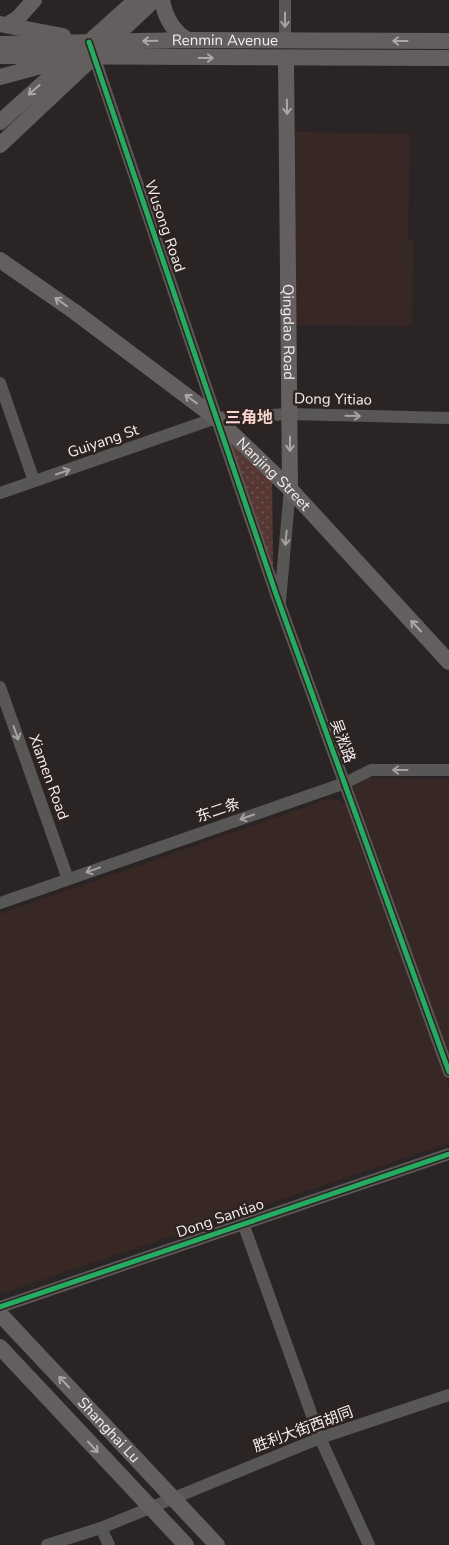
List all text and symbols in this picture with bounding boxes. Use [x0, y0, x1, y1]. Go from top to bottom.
one-way arrow [280, 12, 290, 28]
street label: Renmin Avenue [172, 30, 278, 50]
one-way arrow [143, 36, 159, 46]
one-way arrow [393, 36, 409, 46]
one-way arrow [198, 53, 214, 63]
one-way arrow [28, 85, 41, 96]
one-way arrow [282, 98, 292, 114]
street label: Wusong Road [140, 177, 190, 275]
street label: Qingdao Road [278, 284, 299, 380]
one-way arrow [54, 297, 68, 307]
street label: Dong Yitiao [294, 388, 372, 410]
one-way arrow [184, 394, 198, 404]
district label: 三角地 [225, 407, 273, 429]
one-way arrow [344, 411, 360, 420]
street label: Guiyang St [65, 419, 142, 462]
street label: Nanjing Street [232, 433, 316, 516]
one-way arrow [285, 436, 295, 452]
one-way arrow [54, 466, 70, 476]
one-way arrow [281, 530, 290, 546]
one-way arrow [410, 620, 422, 633]
street label: 吴淞路 [326, 716, 360, 766]
one-way arrow [12, 725, 21, 740]
street label: Xiamen Road [24, 732, 74, 822]
one-way arrow [393, 765, 409, 775]
street label: 东二条 [193, 793, 243, 827]
one-way arrow [239, 813, 255, 822]
one-way arrow [86, 866, 101, 875]
street label: Dong Santiao [174, 1194, 266, 1242]
one-way arrow [58, 1376, 70, 1389]
street label: Shanghai Lu [73, 1393, 145, 1467]
street label: 胜利大街西胡同 [250, 1402, 356, 1456]
one-way arrow [87, 1440, 99, 1453]

